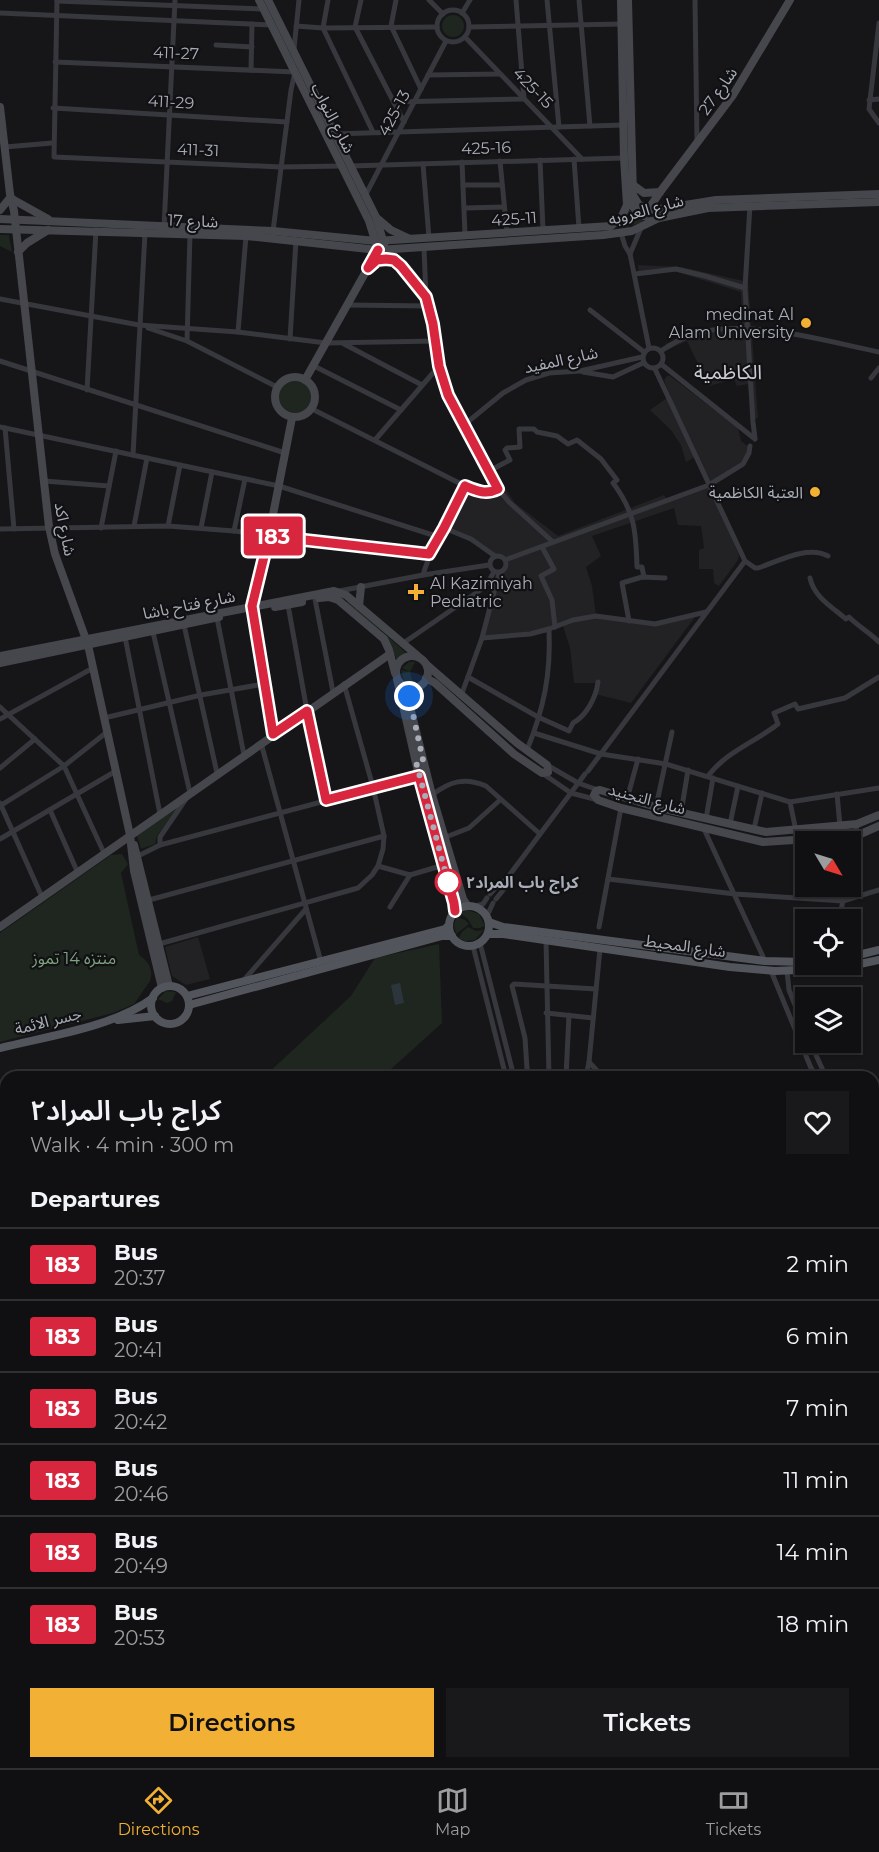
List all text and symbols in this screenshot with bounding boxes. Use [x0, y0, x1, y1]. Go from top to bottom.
street label: 411-27 [153, 43, 199, 63]
street label: شارع 27 [695, 63, 744, 120]
street label: 425-15 [509, 64, 557, 112]
street label: شارع النواب [305, 80, 359, 158]
street label: 425-13 [374, 87, 414, 139]
street label: 411-29 [147, 91, 195, 113]
street label: 425-16 [461, 138, 512, 158]
street label: 411-31 [177, 140, 219, 160]
street label: شارع العروبه [606, 191, 687, 232]
street label: 425-11 [490, 208, 538, 230]
street label: شارع 17 [167, 211, 219, 234]
place label: medinat Al Alam University [669, 305, 794, 342]
marker: medinat Al Alam University [799, 316, 813, 330]
street label: شارع المفيد [522, 343, 600, 380]
district label: الكاظمية [694, 360, 762, 384]
place label: العتبة الكاظمية [709, 483, 803, 502]
marker: العتبة الكاظمية [808, 485, 822, 499]
street label: شارع اكد [48, 501, 80, 558]
line badge: 183 [238, 516, 308, 556]
text: 183 [256, 524, 290, 549]
place label: Al Kazimiyah Pediatric [430, 574, 533, 611]
marker: Al Kazimiyah Pediatric [407, 583, 425, 601]
street label: شارع فتاح باشا [141, 587, 237, 626]
your location [394, 681, 424, 711]
street label: شارع التجنيد [605, 780, 688, 821]
north arrow [795, 831, 861, 897]
map controls [795, 831, 861, 1053]
marker: كراج باب المراد٢ [435, 869, 461, 895]
place label: كراج باب المراد٢ [466, 873, 579, 894]
button: locate [795, 909, 861, 975]
street label: شارع المحيط [643, 931, 727, 964]
park label: منتزه 14 تموز [31, 949, 116, 968]
button: layers [795, 987, 861, 1053]
street label: جسر الائمة [13, 1004, 83, 1038]
button: heart [786, 1091, 849, 1154]
text: كراج باب المراد٢ [30, 1093, 221, 1127]
text: Walk · 4 min · 300 m [30, 1133, 234, 1157]
text: Departures [30, 1186, 160, 1213]
text: Bus [114, 1239, 158, 1266]
text: 2 min [787, 1251, 849, 1278]
text: 183 [46, 1252, 80, 1277]
text: 20:37 [114, 1266, 166, 1290]
text: Bus [114, 1311, 158, 1338]
text: 6 min [786, 1323, 849, 1350]
text: 183 [46, 1324, 80, 1349]
text: 20:41 [114, 1338, 163, 1362]
text: Bus [114, 1383, 158, 1410]
text: 7 min [786, 1395, 849, 1422]
text: 183 [46, 1396, 80, 1421]
text: 20:42 [114, 1410, 167, 1434]
text: Bus [114, 1455, 158, 1482]
text: 11 min [783, 1467, 849, 1494]
text: 183 [46, 1468, 80, 1493]
text: 20:46 [114, 1482, 168, 1506]
text: Bus [114, 1527, 158, 1554]
text: 14 min [777, 1539, 849, 1566]
text: 183 [46, 1540, 80, 1565]
text: 20:49 [114, 1554, 168, 1578]
text: Bus [114, 1599, 158, 1626]
text: 18 min [777, 1611, 849, 1638]
text: 183 [46, 1612, 80, 1637]
text: 20:53 [114, 1626, 165, 1650]
button: Directions [30, 1688, 434, 1757]
button: Tickets [446, 1688, 849, 1757]
tab: Directions [118, 1784, 200, 1839]
tab: Map [435, 1784, 470, 1839]
tab: Tickets [706, 1784, 761, 1839]

